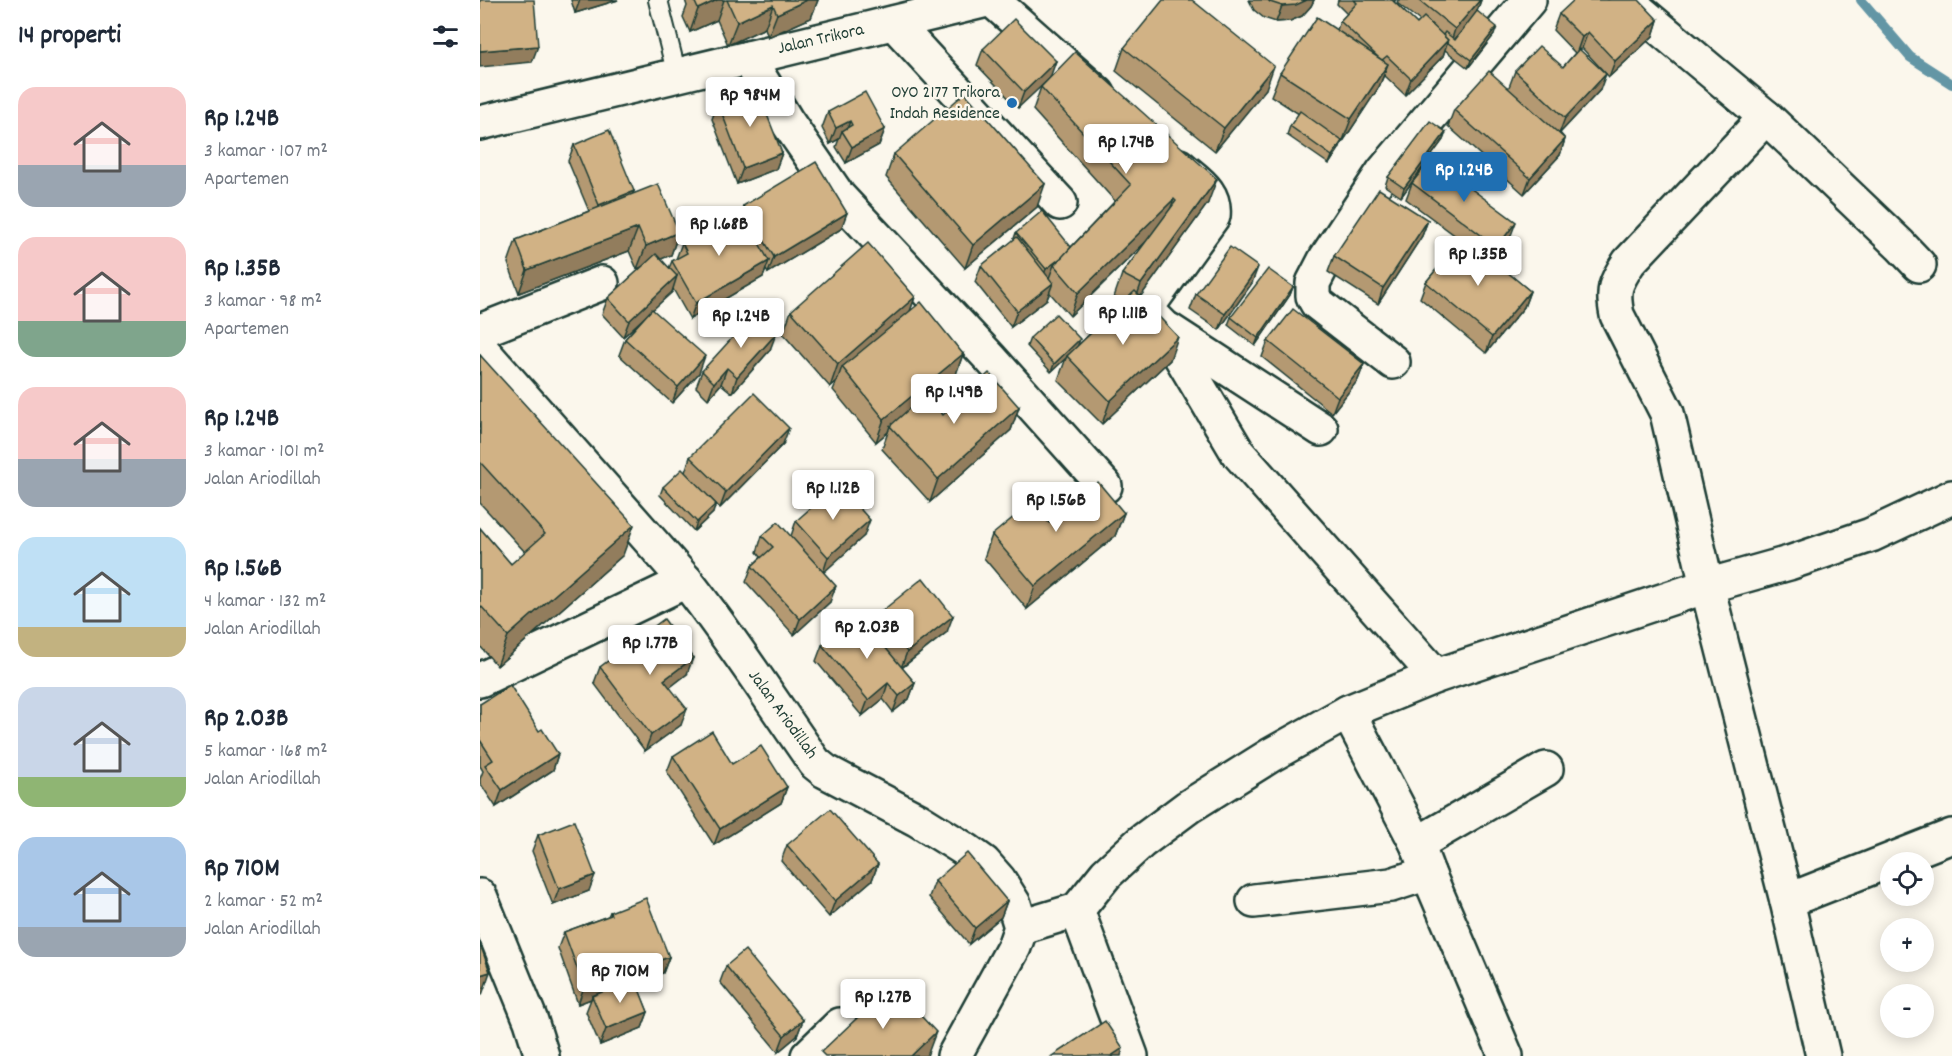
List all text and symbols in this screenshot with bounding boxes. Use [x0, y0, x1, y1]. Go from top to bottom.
text: 14 properti [18, 18, 121, 55]
street label: Jalan Trikora [775, 18, 867, 62]
icon: filters [429, 20, 462, 53]
pin: Rp 984M [695, 77, 805, 128]
place label: OYO 2177 Trikora Indah Residence [889, 81, 1001, 127]
text: Rp 984M [720, 82, 780, 110]
marker: OYO 2177 Trikora Indah Residence [1005, 96, 1019, 110]
text: Rp 1.24B [204, 101, 279, 138]
icon: home [66, 111, 138, 183]
pin: Rp 1.74B [1064, 124, 1188, 175]
text: Rp 1.74B [1098, 129, 1154, 157]
text: 3 kamar · 107 m² [204, 138, 328, 166]
pin: Rp 1.24B [1402, 152, 1526, 203]
text: Rp 1.24B [1435, 157, 1493, 185]
text: Apartemen [204, 166, 289, 194]
pin: Rp 1.68B [657, 206, 781, 257]
text: Rp 1.68B [690, 211, 748, 239]
pin: Rp 1.35B [1416, 236, 1540, 287]
text: Rp 1.35B [1449, 241, 1507, 269]
text: Rp 1.35B [204, 251, 281, 288]
icon: home [66, 261, 138, 333]
text: 3 kamar · 98 m² [204, 288, 322, 316]
pin: Rp 1.11B [1061, 295, 1185, 346]
pin: Rp 1.24B [679, 298, 803, 349]
text: Rp 1.11B [1098, 300, 1148, 328]
text: Rp 1.24B [712, 303, 770, 331]
text: Apartemen [204, 316, 289, 344]
pin: Rp 1.49B [892, 374, 1016, 425]
text: Rp 1.49B [925, 379, 983, 407]
text: Rp 1.24B [204, 401, 279, 438]
icon: home [66, 411, 138, 483]
text: 3 kamar · 101 m² [204, 438, 325, 466]
text: Jalan Ariodillah [204, 466, 321, 494]
pin: Rp 1.12B [771, 470, 895, 521]
text: Rp 1.12B [806, 475, 860, 503]
pin: Rp 1.56B [994, 482, 1118, 533]
text: Rp 1.56B [1026, 487, 1086, 515]
text: Rp 1.56B [204, 551, 282, 588]
icon: home [66, 561, 138, 633]
text: 4 kamar · 132 m² [204, 588, 326, 616]
pin: Rp 2.03B [805, 609, 929, 660]
text: Rp 2.03B [835, 614, 899, 642]
text: Jalan Ariodillah [204, 616, 321, 644]
pin: Rp 1.77B [588, 625, 712, 676]
text: Rp 1.77B [622, 630, 678, 658]
street label: Jalan Ariodillah [741, 665, 823, 765]
text: Rp 2.03B [204, 701, 288, 738]
icon: home [66, 711, 138, 783]
text: 5 kamar · 168 m² [204, 738, 328, 766]
text: Jalan Ariodillah [204, 766, 321, 794]
text: Rp 710M [204, 851, 280, 888]
map controls [1880, 852, 1934, 1038]
button: locate [1880, 852, 1934, 906]
icon: home [66, 861, 138, 933]
text: 2 kamar · 52 m² [204, 888, 323, 916]
text: Jalan Ariodillah [204, 916, 321, 944]
button: + [1880, 918, 1934, 972]
pin: Rp 710M [565, 953, 675, 1004]
text: Rp 710M [591, 958, 649, 986]
pin: Rp 1.27B [821, 979, 945, 1030]
text: Rp 1.27B [854, 984, 912, 1012]
button: − [1880, 984, 1934, 1038]

